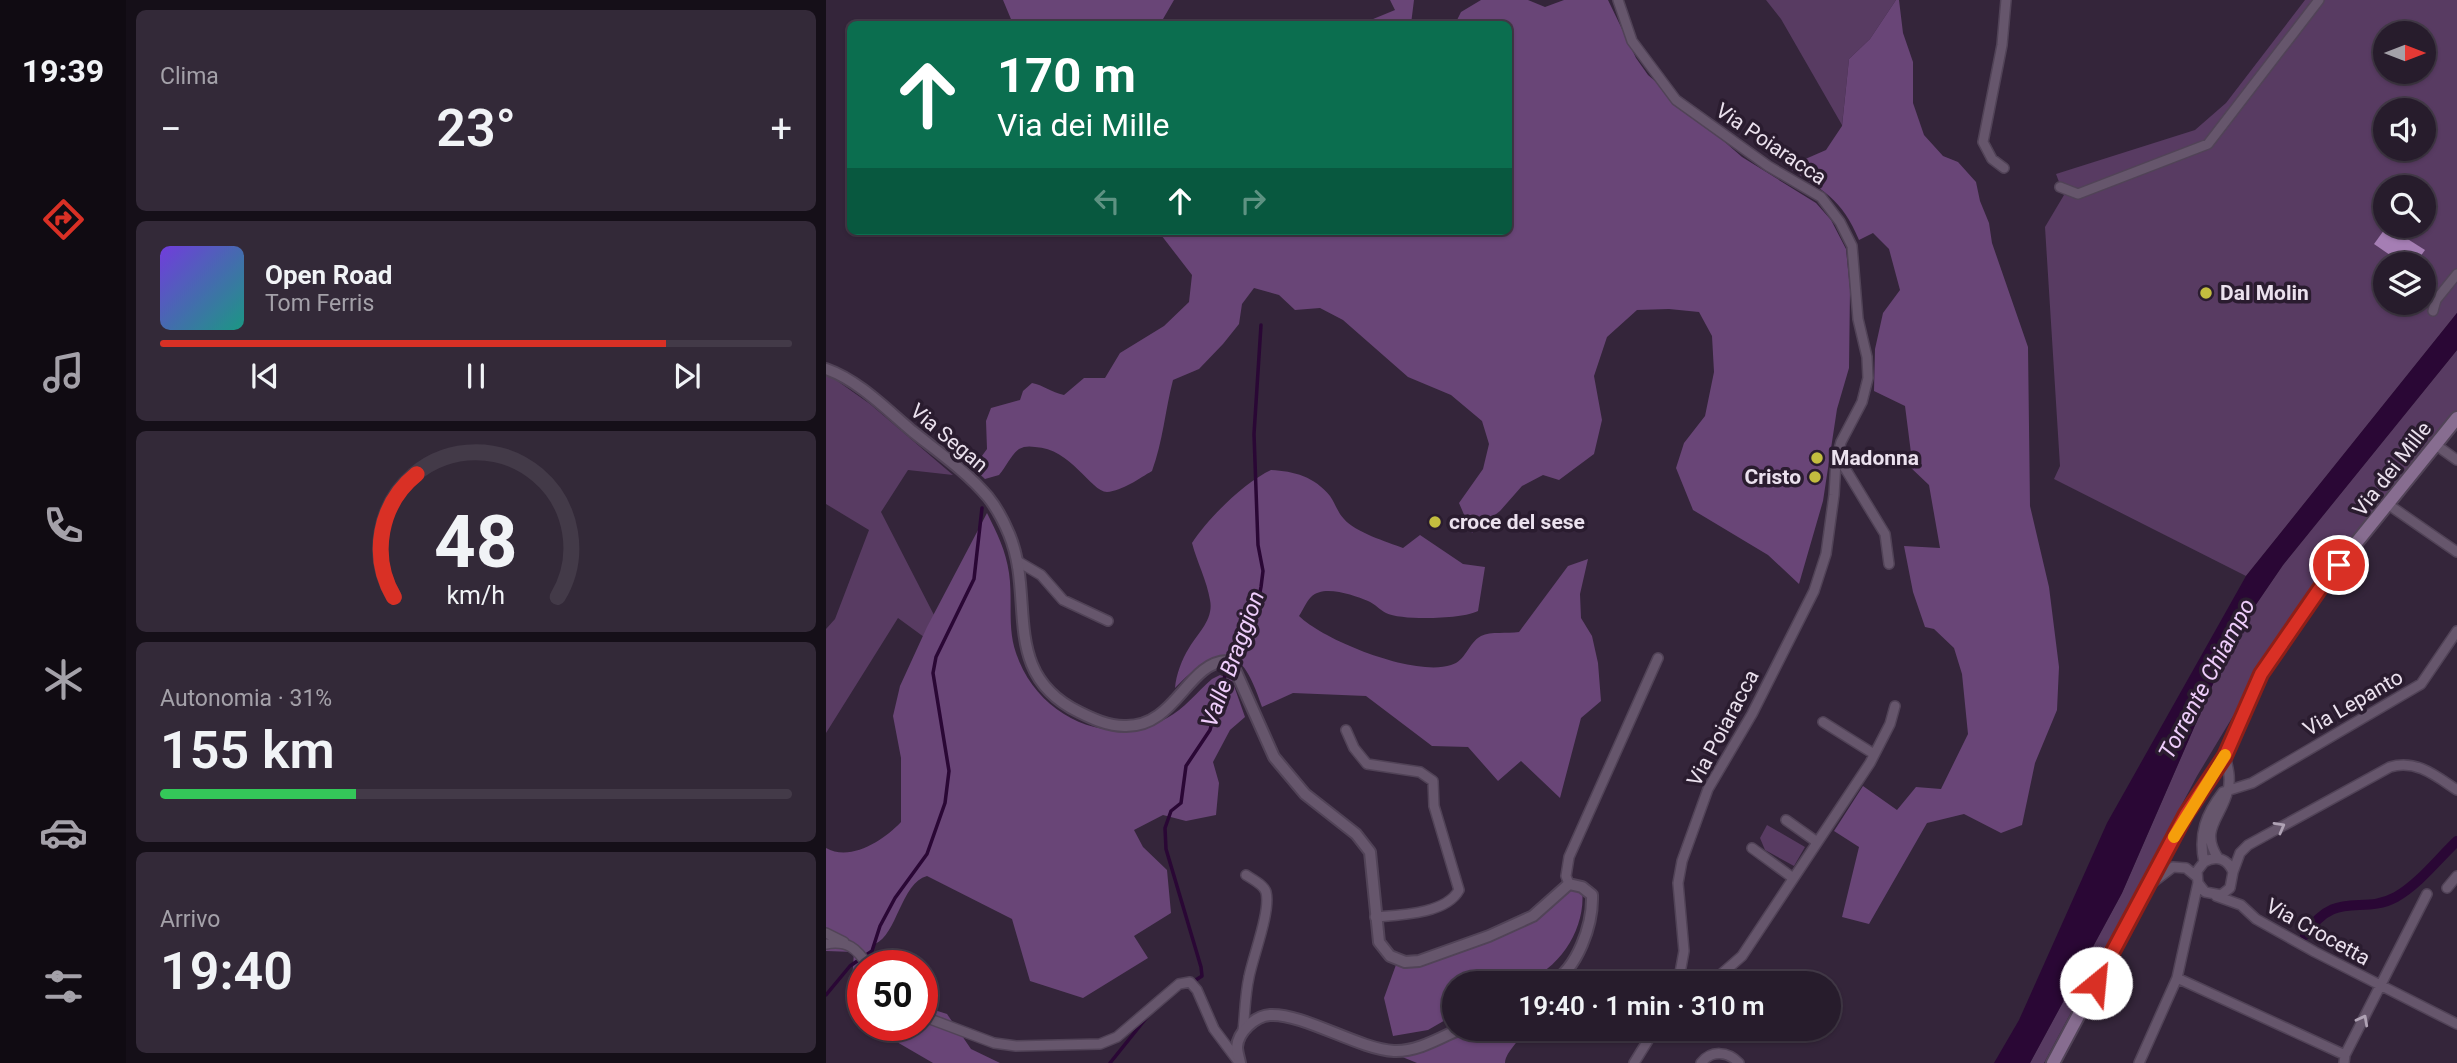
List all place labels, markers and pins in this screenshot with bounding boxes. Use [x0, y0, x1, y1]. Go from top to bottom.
place label: Dal Molin [2220, 281, 2309, 305]
marker: Dal Molin [2198, 285, 2214, 301]
place label: Madonna [1831, 446, 1919, 470]
marker: Madonna [1809, 450, 1825, 466]
place label: Cristo [1745, 465, 1801, 489]
marker: Cristo [1807, 469, 1823, 485]
place label: croce del sese [1449, 510, 1585, 534]
marker: croce del sese [1427, 514, 1443, 530]
pin [2309, 535, 2369, 595]

